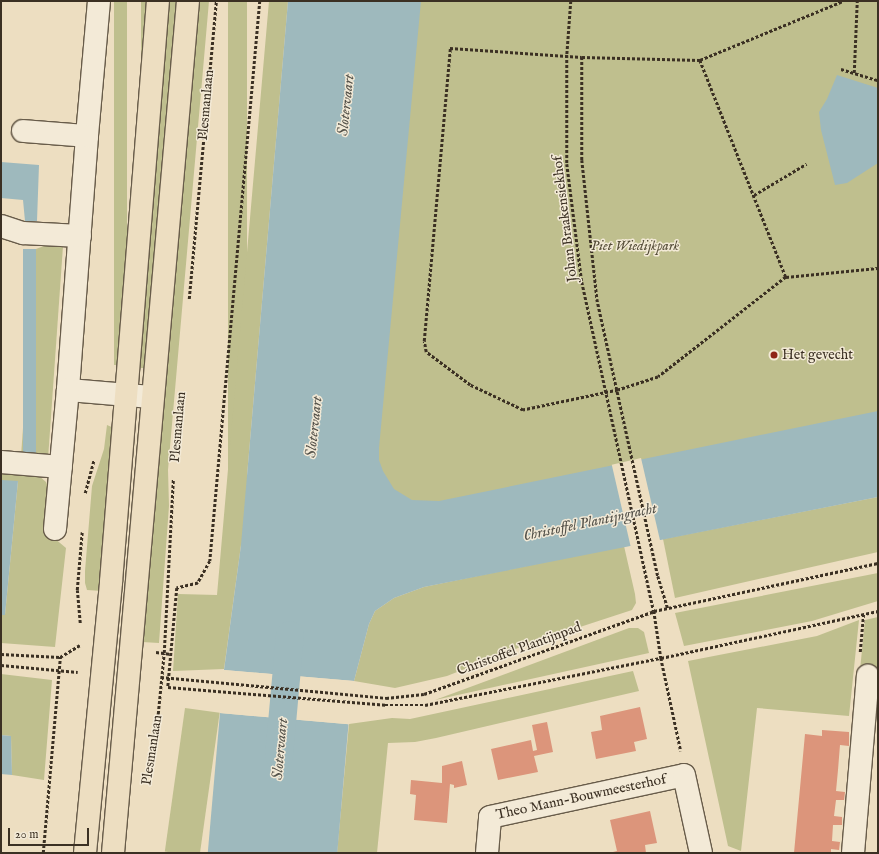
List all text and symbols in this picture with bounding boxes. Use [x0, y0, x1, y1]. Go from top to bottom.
street label: Plesmanlaan [195, 69, 217, 141]
water label: Slotervaart [334, 73, 358, 137]
street label: Johan Braakensiekhof [549, 155, 581, 283]
park label: Piet Wiedijkpark [591, 238, 679, 254]
place label: Het gevecht [782, 347, 853, 363]
marker: Het gevecht [769, 350, 779, 360]
street label: Plesmanlaan [167, 391, 189, 463]
water label: Slotervaart [302, 395, 326, 459]
water label: Christoffel Plantijngracht [522, 499, 658, 545]
street label: Christoffel Plantijnpad [455, 619, 583, 679]
street label: Plesmanlaan [138, 714, 166, 786]
water label: Slotervaart [268, 717, 292, 781]
street label: Theo Mann-Bouwmeesterhof [494, 771, 668, 823]
scale bar [10, 820, 91, 846]
text: 20 m [15, 827, 38, 842]

